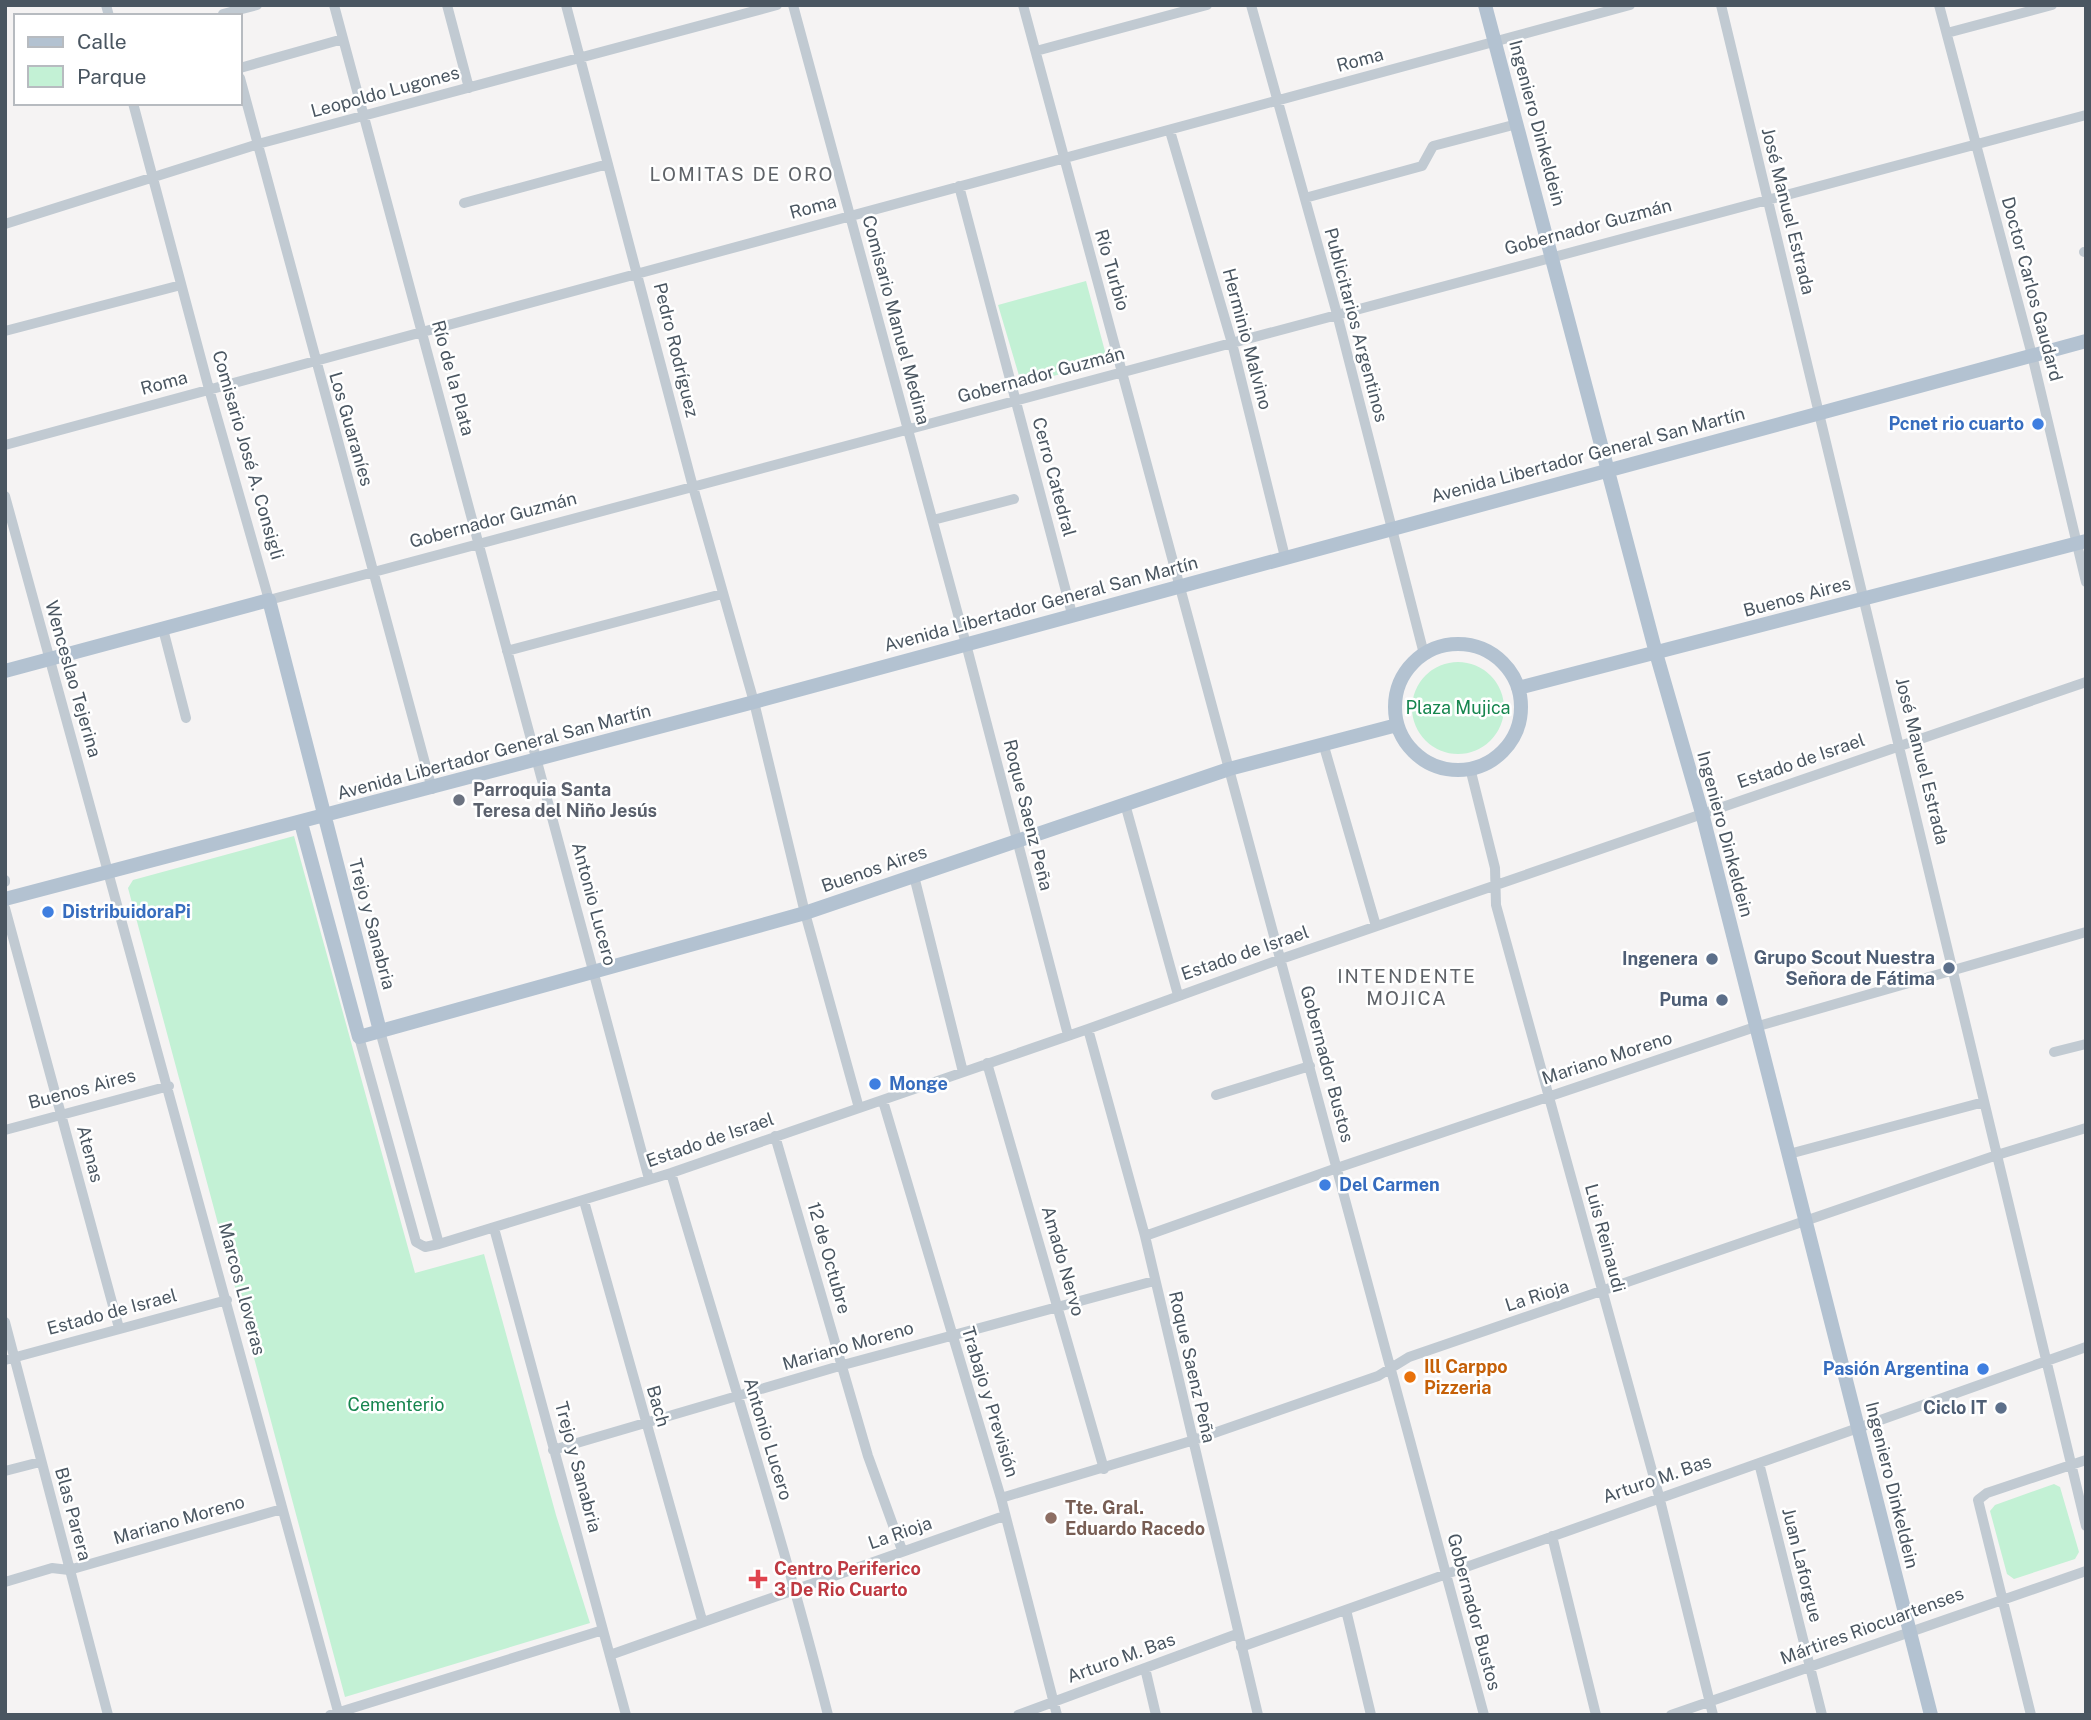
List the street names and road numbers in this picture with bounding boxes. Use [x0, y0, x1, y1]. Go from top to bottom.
street label: Ingeniero Dinkeldein [1505, 37, 1570, 208]
street label: Roma [1334, 43, 1386, 76]
street label: Leopoldo Lugones [308, 62, 462, 121]
street label: José Manuel Estrada [1758, 125, 1819, 297]
street label: Roma [787, 190, 839, 223]
street label: Gobernador Guzmán [1502, 194, 1674, 259]
street label: Doctor Carlos Gaudard [1998, 194, 2067, 383]
street label: Comisario Manuel Medina [858, 213, 935, 427]
street label: Publicitarios Argentinos [1320, 225, 1393, 424]
street label: Río Turbio [1091, 227, 1134, 313]
street label: Herminio Malvino [1219, 266, 1276, 412]
street label: Pedro Rodríguez [650, 280, 703, 419]
street label: Río de la Plata [428, 318, 479, 438]
street label: Gobernador Guzmán [955, 342, 1127, 407]
street label: Comisario José A. Consigli [209, 348, 288, 562]
street label: Roma [138, 366, 190, 399]
street label: Los Guaraníes [325, 369, 378, 488]
street label: Avenida Libertador General San Martín [1429, 402, 1747, 507]
street label: Cerro Catedral [1028, 415, 1081, 539]
street label: Gobernador Guzmán [407, 487, 579, 552]
street label: Avenida Libertador General San Martín [882, 551, 1200, 656]
street label: Buenos Aires [1741, 572, 1853, 621]
street label: Wenceslao Tejerina [41, 598, 106, 760]
street label: José Manuel Estrada [1892, 675, 1953, 847]
street label: Avenida Libertador General San Martín [335, 699, 653, 804]
street label: Estado de Israel [1734, 729, 1867, 792]
street label: Roque Saenz Peña [1000, 737, 1057, 893]
street label: Ingeniero Dinkeldein [1693, 748, 1758, 919]
street label: Antonio Lucero [568, 840, 621, 968]
street label: Buenos Aires [818, 841, 929, 896]
street label: Trejo y Sanabria [345, 856, 400, 992]
street label: Estado de Israel [1178, 921, 1311, 984]
street label: Gobernador Bustos [1296, 983, 1359, 1145]
street label: Mariano Moreno [1539, 1027, 1675, 1088]
street label: Buenos Aires [26, 1064, 138, 1113]
street label: Estado de Israel [643, 1108, 776, 1171]
street label: Atenas [73, 1123, 108, 1185]
street label: Luis Reinaudi [1581, 1181, 1630, 1294]
street label: 12 de Octubre [804, 1200, 855, 1316]
street label: Amado Nervo [1038, 1203, 1089, 1318]
street label: Marcos Lloveras [215, 1220, 270, 1357]
street label: La Rioja [1502, 1275, 1571, 1316]
street label: Estado de Israel [45, 1284, 179, 1339]
street label: Roque Saenz Peña [1165, 1289, 1220, 1445]
street label: Mariano Moreno [780, 1317, 916, 1374]
street label: Trabajo y Previsión [958, 1324, 1023, 1480]
street label: Antonio Lucero [740, 1375, 797, 1503]
street label: Bach [643, 1383, 674, 1429]
street label: Trejo y Sanabria [551, 1399, 606, 1535]
street label: Ingeniero Dinkeldein [1862, 1399, 1923, 1570]
street label: Arturo M. Bas [1600, 1450, 1714, 1507]
street label: Blas Parera [51, 1465, 96, 1563]
street label: Mariano Moreno [111, 1491, 247, 1548]
street label: Juan Laforgue [1778, 1505, 1827, 1624]
street label: La Rioja [865, 1512, 934, 1553]
street label: Gobernador Bustos [1443, 1531, 1506, 1693]
street label: Mártires Riocuartenses [1777, 1583, 1967, 1669]
street label: Arturo M. Bas [1064, 1628, 1178, 1687]

